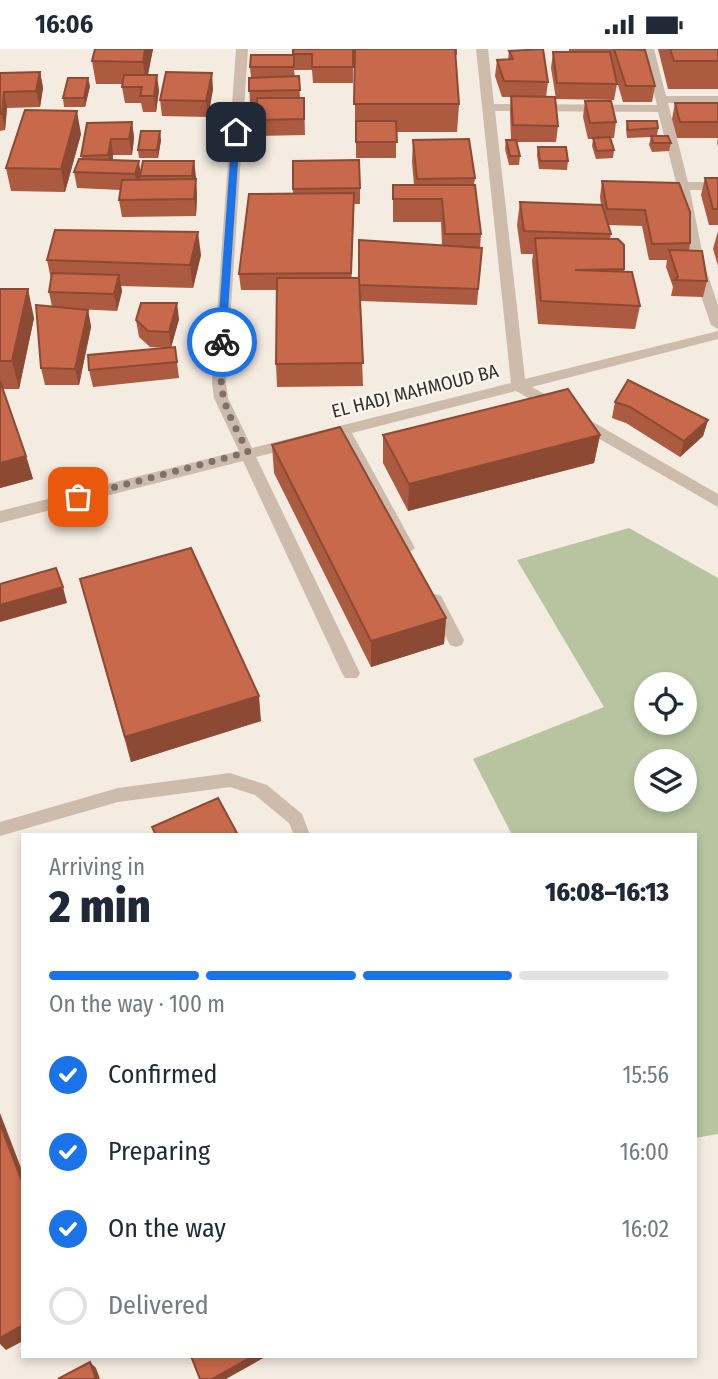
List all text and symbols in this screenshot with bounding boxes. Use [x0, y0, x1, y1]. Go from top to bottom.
text: 16:06 [35, 9, 93, 40]
pin [206, 102, 266, 162]
icon: home [217, 113, 255, 151]
courier [187, 307, 257, 377]
icon: bike [203, 323, 241, 361]
street label: EL HADJ MAHMOUD BA [329, 359, 501, 423]
pin [48, 467, 108, 527]
icon: bag [59, 478, 97, 516]
map controls [634, 672, 697, 812]
button: locate [634, 672, 697, 735]
button: layers [634, 749, 697, 812]
text: Arriving in [49, 853, 145, 881]
text: 16:08–16:13 [545, 877, 669, 908]
text: 2 min [49, 879, 151, 934]
text: On the way · 100 m [49, 990, 225, 1018]
icon: check [49, 1056, 87, 1094]
text: Confirmed [108, 1059, 218, 1090]
text: 15:56 [623, 1061, 669, 1089]
icon: check [49, 1133, 87, 1171]
text: Preparing [108, 1136, 210, 1167]
text: 16:00 [620, 1138, 669, 1166]
icon: check [49, 1210, 87, 1248]
text: On the way [108, 1213, 226, 1244]
text: 16:02 [622, 1215, 669, 1243]
text: Delivered [108, 1290, 209, 1321]

